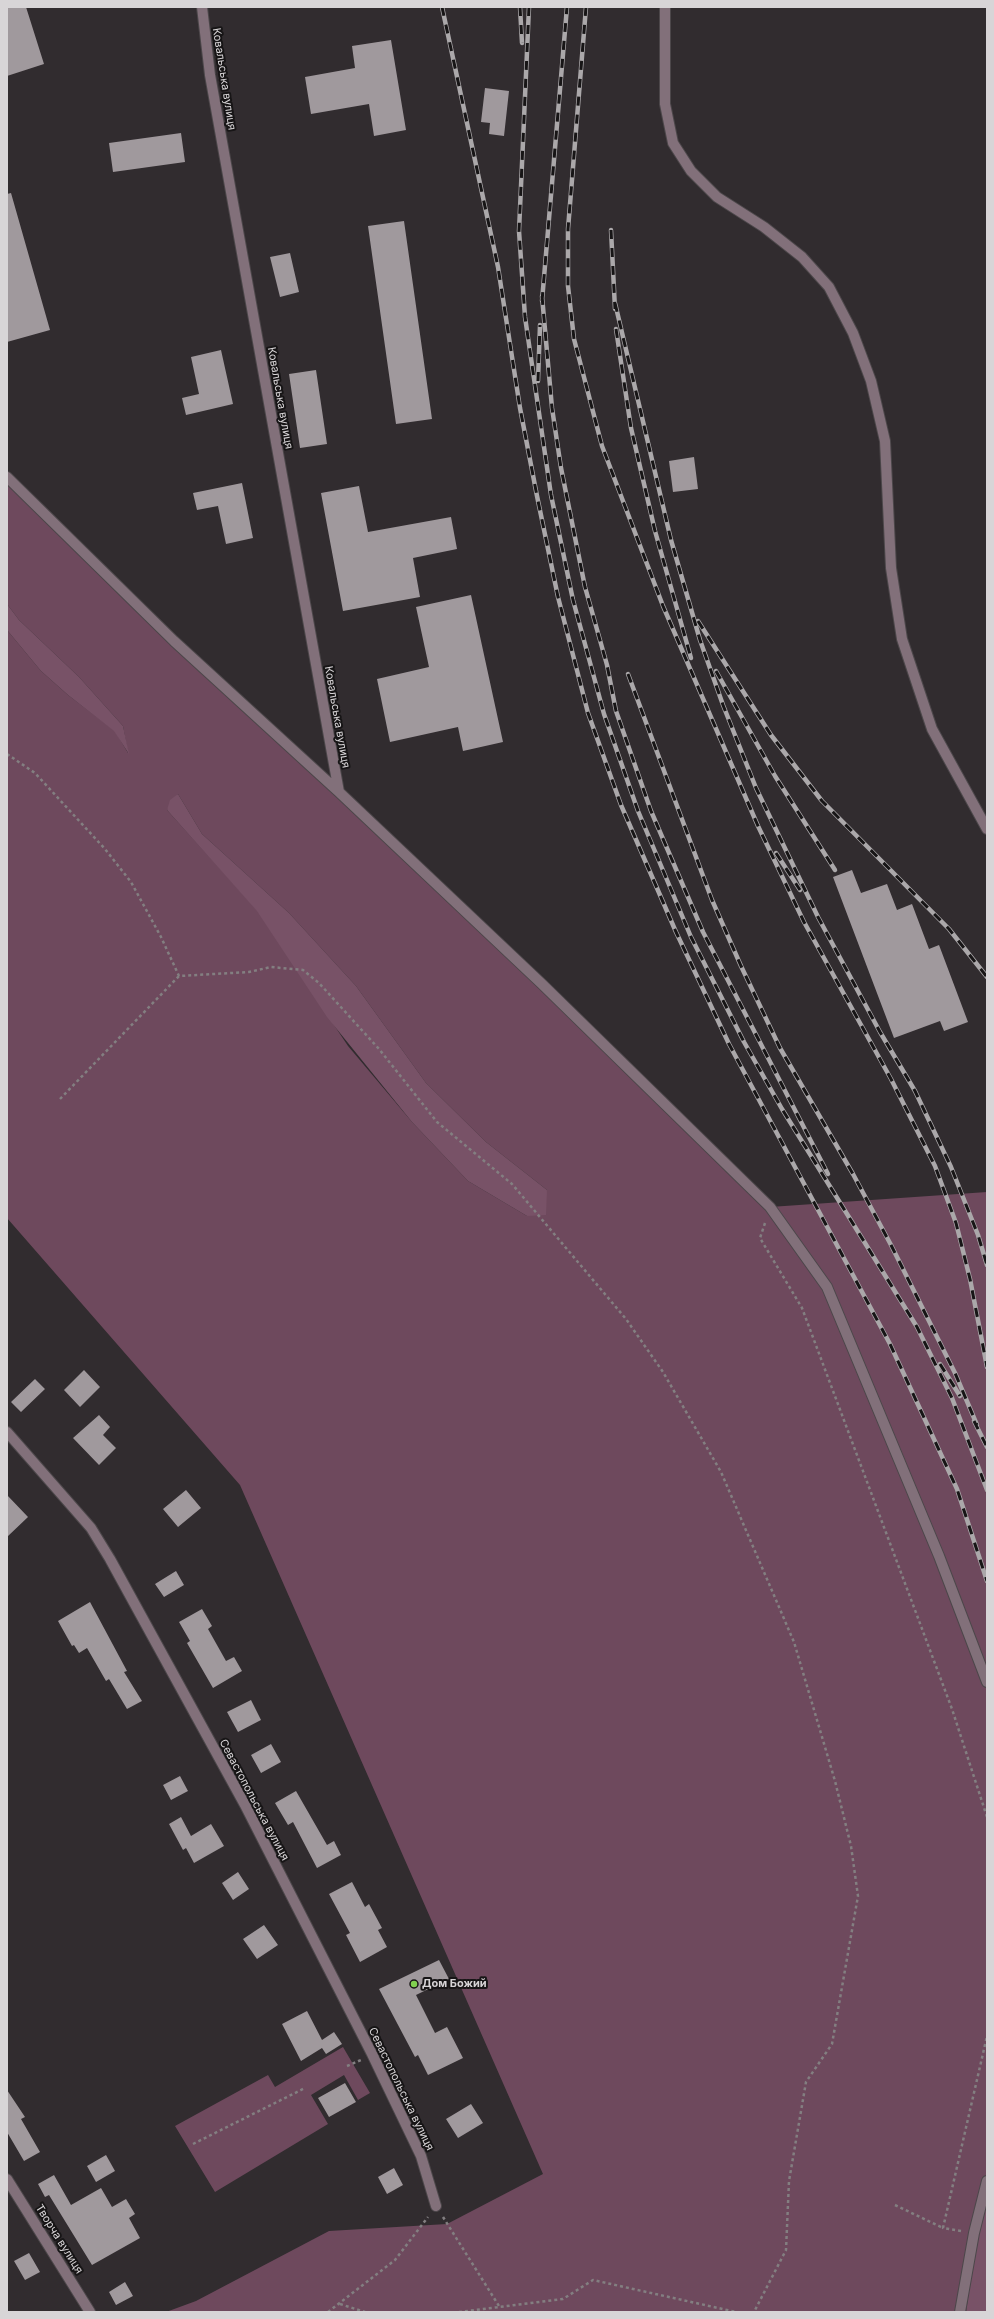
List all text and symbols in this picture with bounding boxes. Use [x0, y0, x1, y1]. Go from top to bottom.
street label: Ковальська вулиця [209, 27, 239, 131]
street label: Ковальська вулиця [265, 346, 295, 450]
street label: Ковальська вулиця [322, 665, 352, 769]
street label: Севастопольська вулиця [216, 1737, 292, 1863]
place label: Дом Божий [422, 1977, 487, 1991]
marker: Дом Божий [409, 1979, 419, 1989]
street label: Севастопольська вулиця [365, 2025, 437, 2153]
street label: Творча вулиця [32, 2202, 86, 2276]

